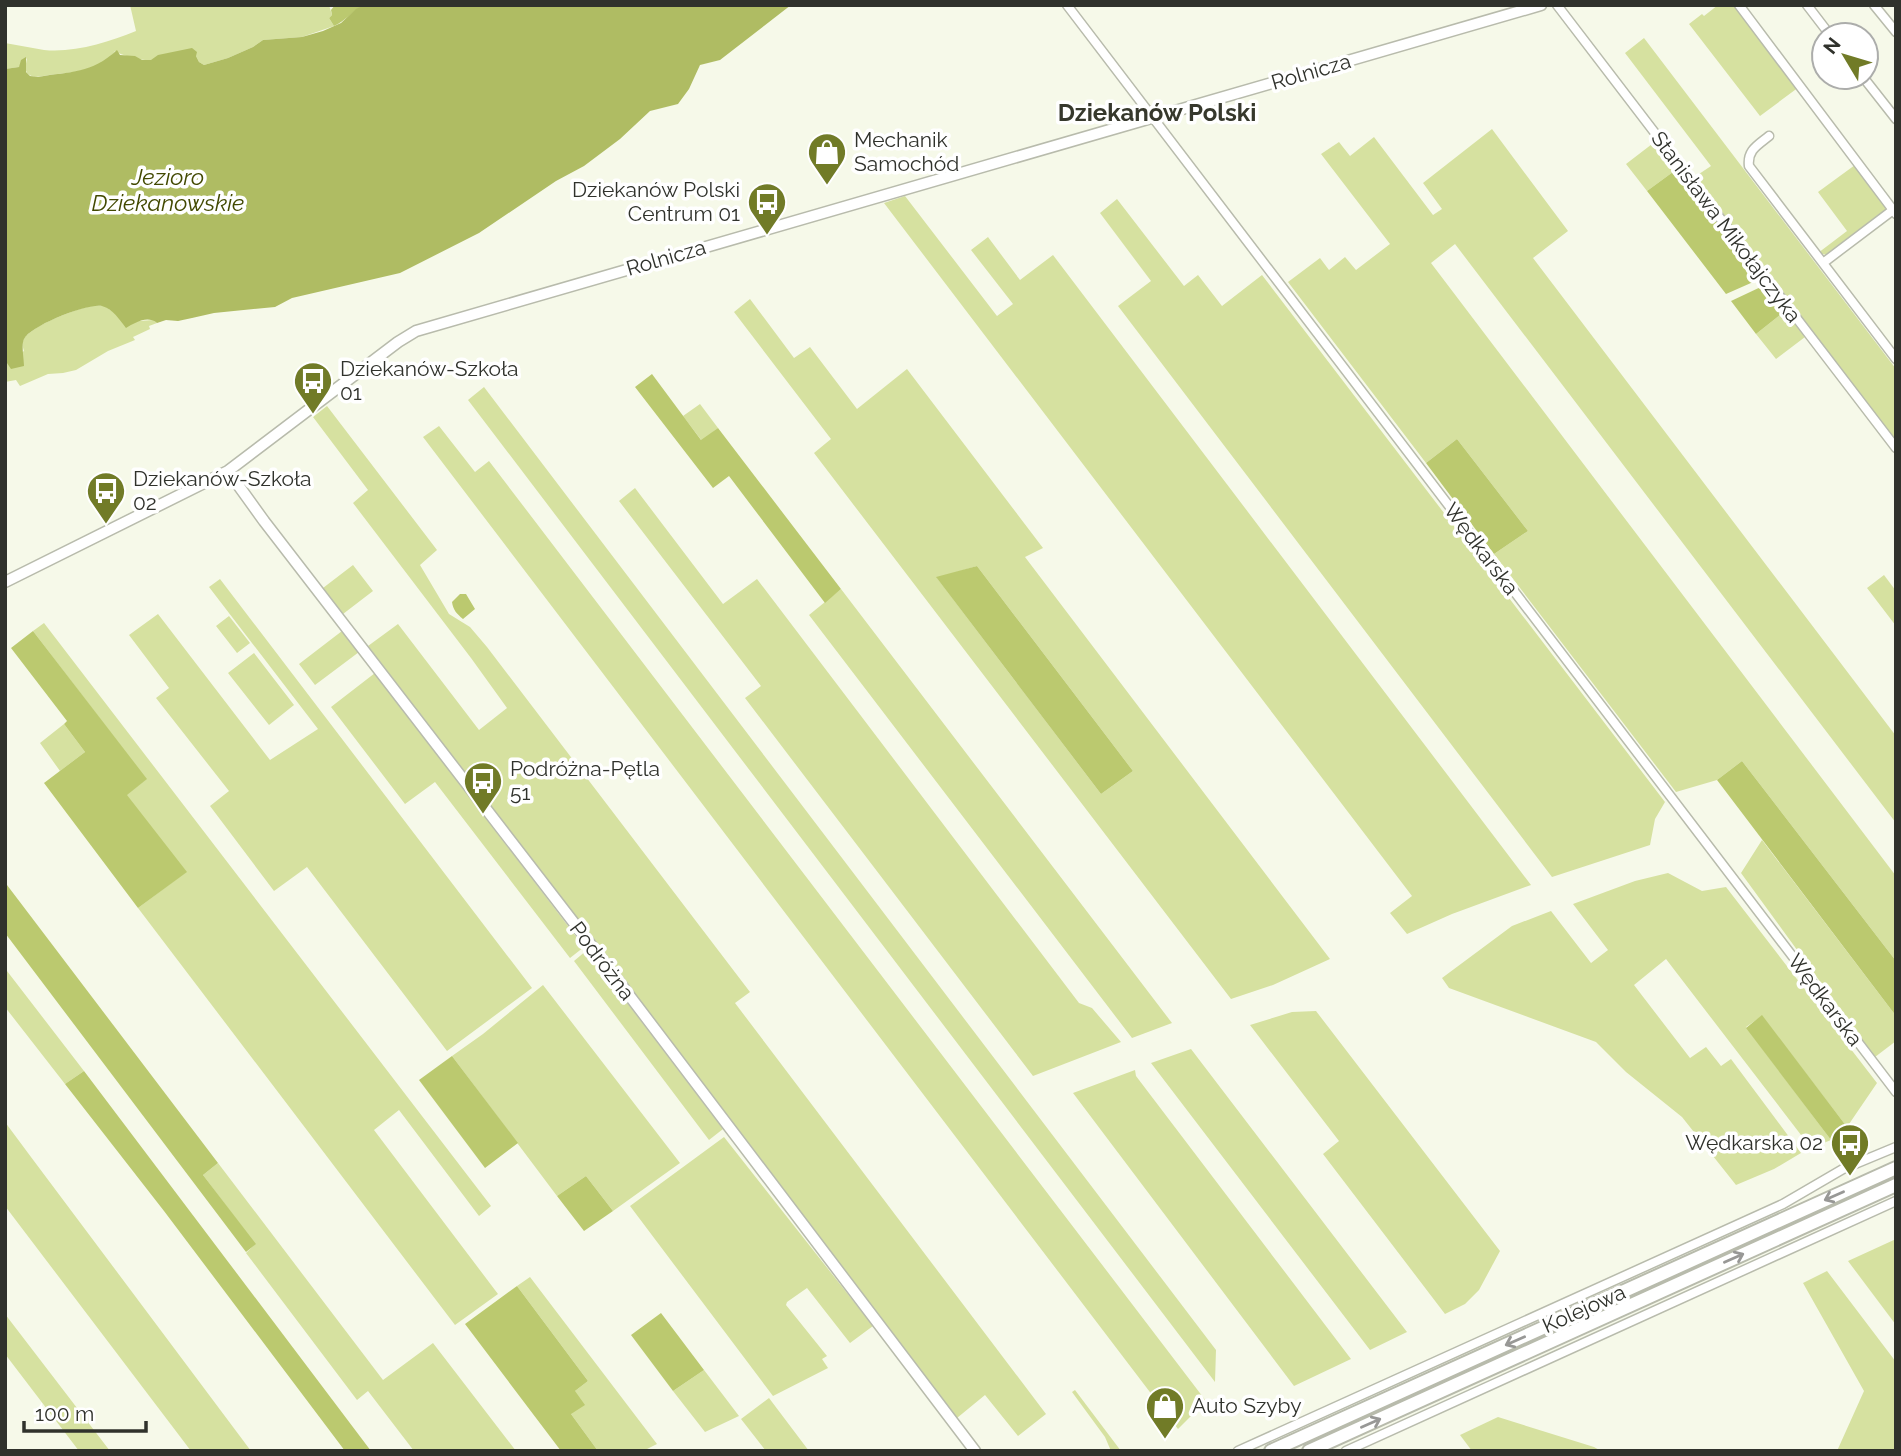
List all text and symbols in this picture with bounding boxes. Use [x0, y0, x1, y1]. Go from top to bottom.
north arrow [1810, 21, 1880, 91]
text: N [1818, 33, 1845, 58]
street label: Rolnicza [1268, 48, 1354, 95]
district label: Dziekanów Polski [1058, 98, 1256, 127]
street label: Stanisława Mikołajczyka [1646, 126, 1806, 327]
place label: Mechanik Samochód [854, 127, 959, 176]
shop icon: Mechanik Samochód [806, 131, 848, 186]
water label: Jezioro Dziekanowskie [92, 163, 244, 216]
place label: Dziekanów Polski Centrum 01 [572, 177, 740, 226]
bus stop icon: Dziekanów Polski Centrum 01 [746, 181, 788, 236]
street label: Rolnicza [623, 234, 709, 281]
place label: Dziekanów-Szkoła 01 [340, 356, 519, 405]
bus stop icon: Dziekanów-Szkoła 01 [292, 360, 334, 415]
place label: Dziekanów-Szkoła 02 [133, 466, 312, 515]
bus stop icon: Dziekanów-Szkoła 02 [85, 470, 127, 525]
street label: Wędkarska [1439, 498, 1524, 600]
place label: Podróżna-Pętla 51 [510, 756, 660, 805]
bus stop icon: Podróżna-Pętla 51 [462, 760, 504, 815]
street label: Podróżna [565, 917, 640, 1005]
street label: Wędkarska [1783, 949, 1868, 1051]
bus stop icon: Wędkarska 02 [1829, 1122, 1871, 1177]
place label: Wędkarska 02 [1685, 1130, 1823, 1155]
one-way arrow [1823, 1190, 1845, 1203]
one-way arrow [1723, 1251, 1744, 1264]
street label: Kolejowa [1538, 1279, 1629, 1338]
one-way arrow [1505, 1334, 1526, 1348]
shop icon: Auto Szyby [1144, 1385, 1186, 1440]
scale bar [24, 1390, 147, 1434]
place label: Auto Szyby [1192, 1393, 1302, 1418]
text: 100 m [35, 1401, 94, 1426]
one-way arrow [1360, 1416, 1381, 1429]

